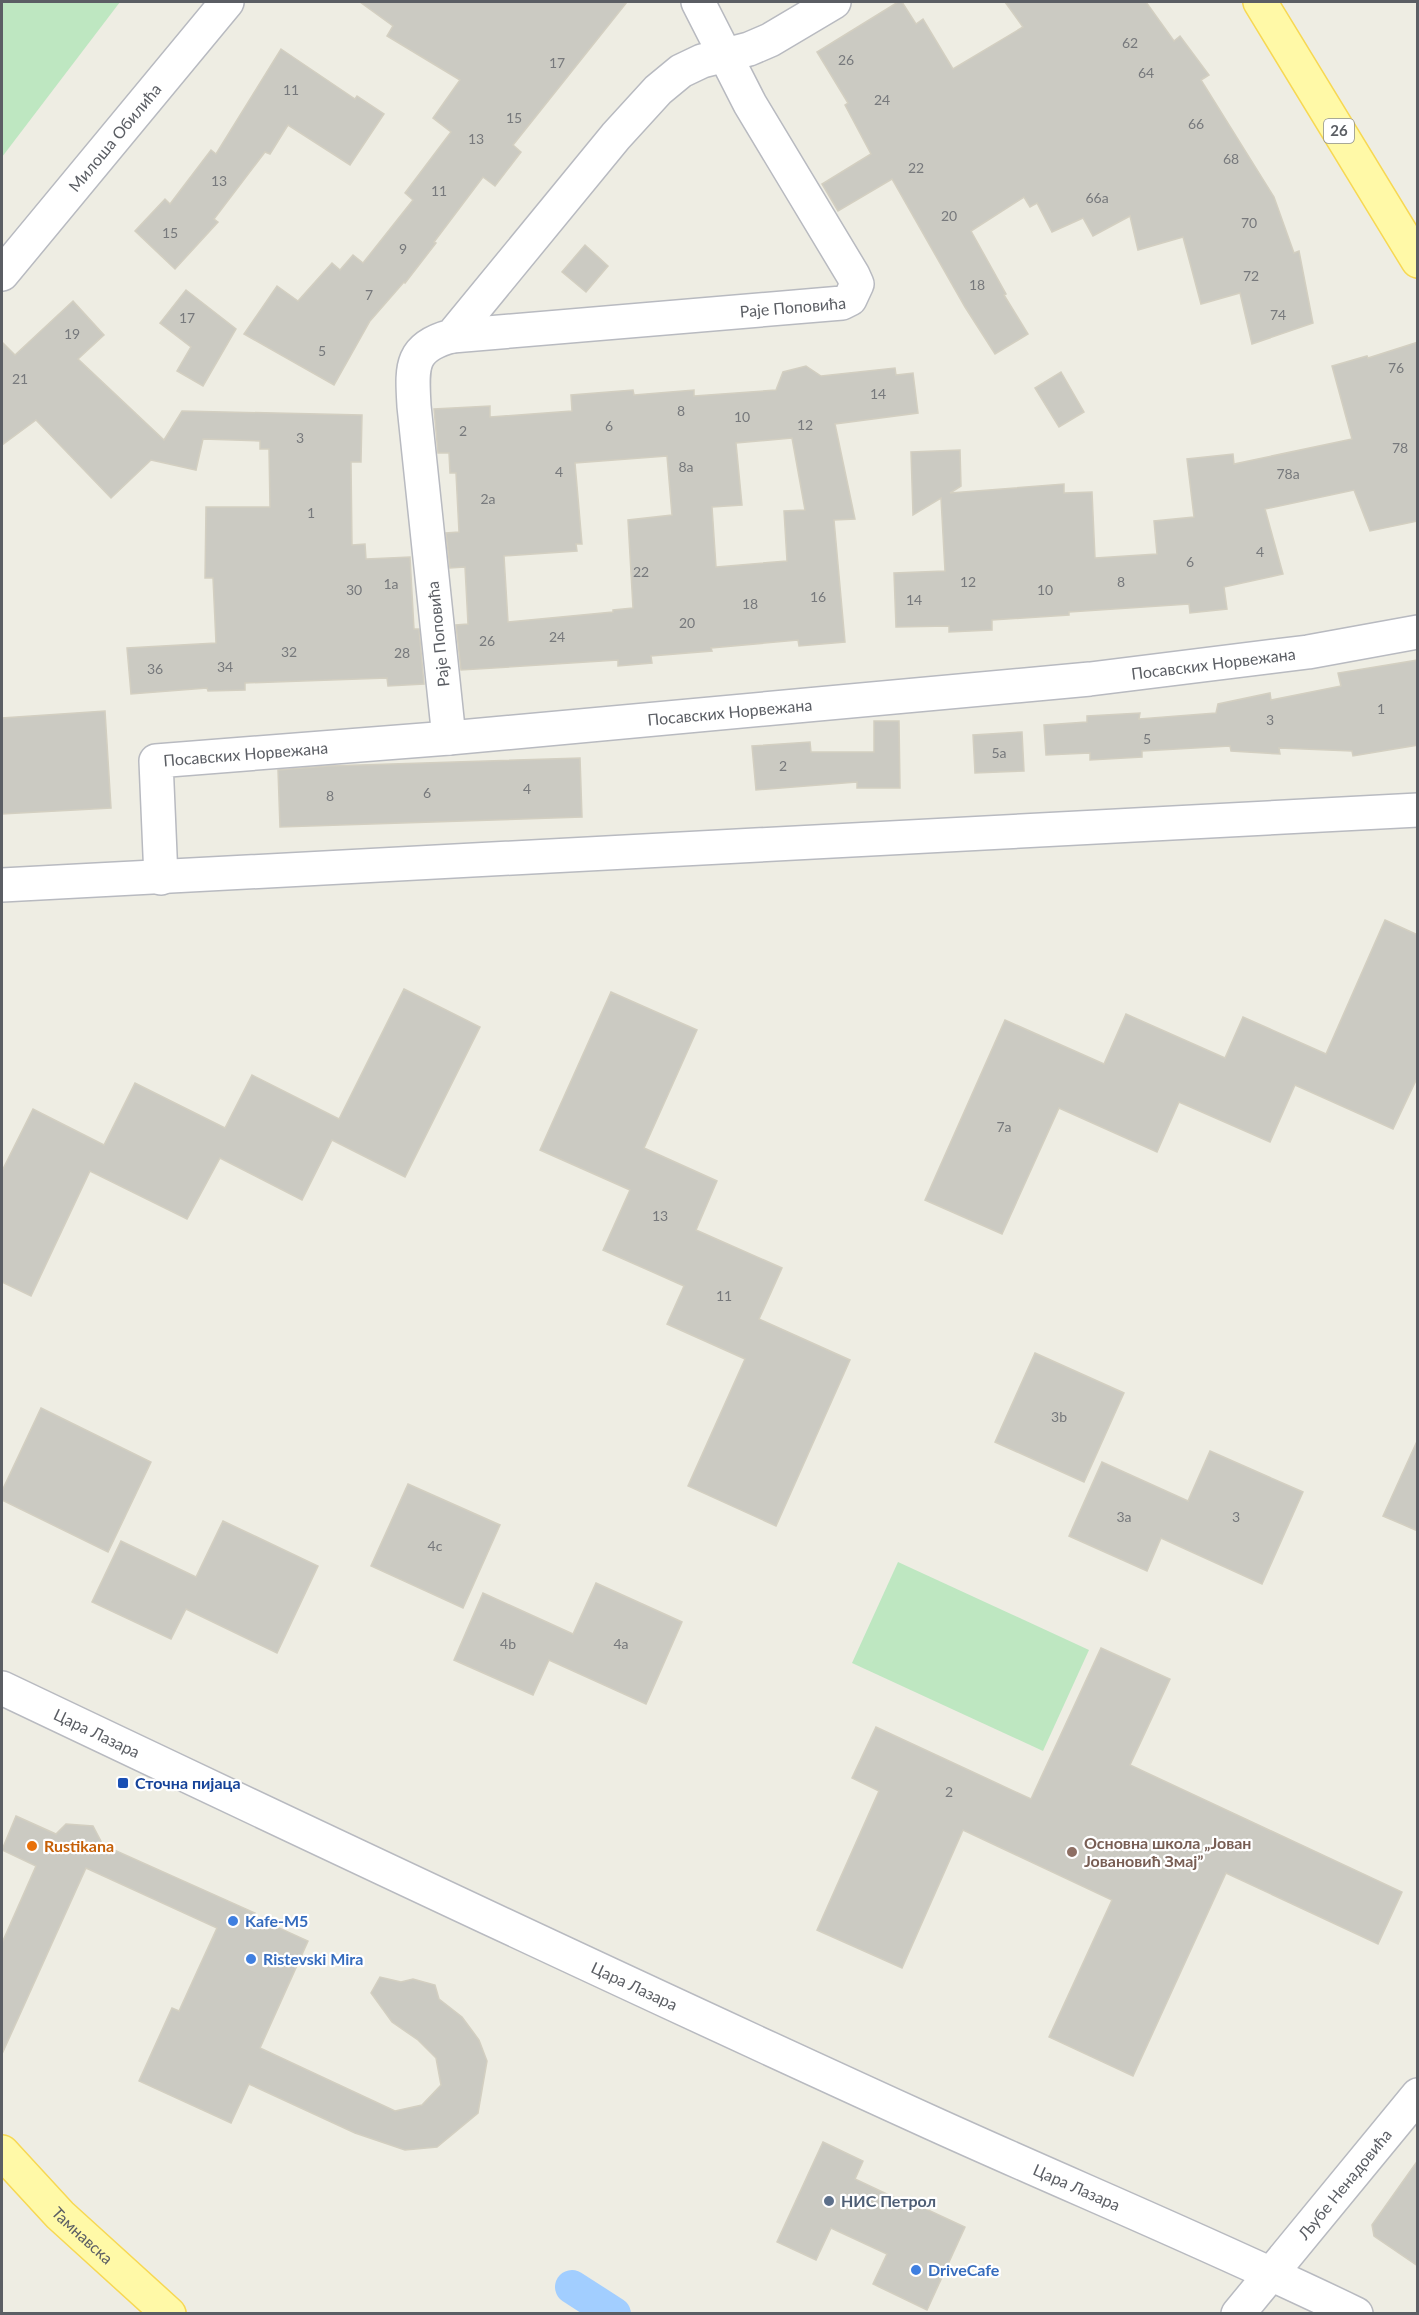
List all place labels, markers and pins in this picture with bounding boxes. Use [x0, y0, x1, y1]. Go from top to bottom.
place label: Сточна пијаца [135, 1773, 241, 1792]
marker: Сточна пијаца [116, 1776, 130, 1790]
place label: Основна школа „Јован Јовановић Змај” [1084, 1833, 1251, 1870]
place label: Rustikana [44, 1836, 114, 1855]
marker: Rustikana [25, 1839, 39, 1853]
marker: Основна школа „Јован Јовановић Змај” [1065, 1845, 1079, 1859]
place label: Kafe-M5 [245, 1911, 308, 1930]
marker: Kafe-M5 [226, 1914, 240, 1928]
place label: Ristevski Mira [263, 1949, 363, 1968]
marker: Ristevski Mira [244, 1952, 258, 1966]
place label: НИС Петрол [841, 2191, 936, 2210]
marker: НИС Петрол [822, 2194, 836, 2208]
place label: DriveCafe [928, 2260, 1000, 2279]
marker: DriveCafe [909, 2263, 923, 2277]

